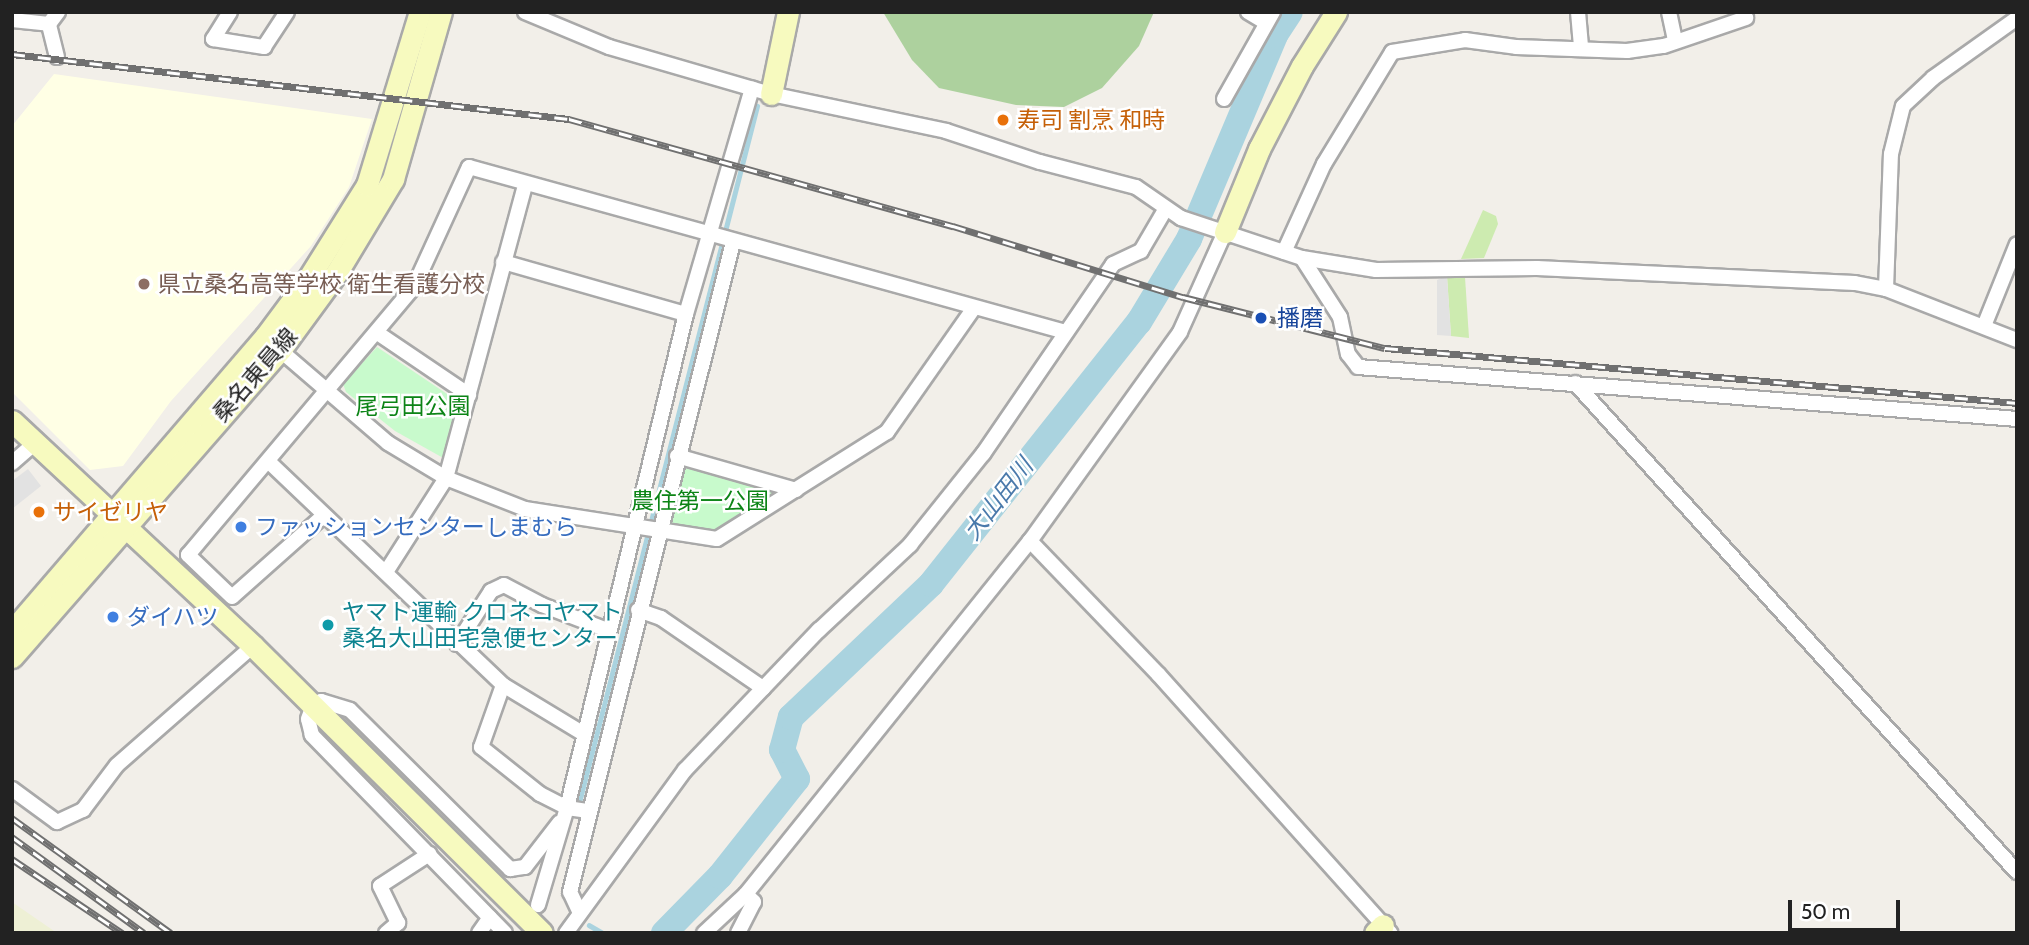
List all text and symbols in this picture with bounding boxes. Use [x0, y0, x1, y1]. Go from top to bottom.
place label: 寿司 割烹 和時 [1017, 106, 1165, 134]
marker: 寿司 割烹 和時 [995, 112, 1011, 128]
place label: 県立桑名高等学校 衛生看護分校 [158, 270, 485, 298]
marker: 県立桑名高等学校 衛生看護分校 [136, 276, 152, 292]
place label: 播磨 [1277, 304, 1323, 332]
marker: 播磨 [1251, 308, 1271, 328]
street label: 桑名東員線 [207, 323, 303, 427]
park label: 尾弓田公園 [356, 392, 470, 420]
water label: 大山田川 [957, 452, 1039, 546]
park label: 農住第一公園 [631, 487, 769, 515]
place label: サイゼリヤ [53, 498, 168, 526]
marker: サイゼリヤ [31, 504, 47, 520]
place label: ファッションセンターしまむら [255, 513, 577, 541]
marker: ファッションセンターしまむら [233, 519, 249, 535]
place label: ヤマト運輸 クロネコヤマト 桑名大山田宅急便センター [342, 598, 623, 652]
place label: ダイハツ [127, 603, 219, 631]
marker: ダイハツ [105, 609, 121, 625]
marker: ヤマト運輸 クロネコヤマト 桑名大山田宅急便センター [320, 617, 336, 633]
scale bar [1791, 886, 1903, 930]
text: 50 m [1801, 899, 1850, 924]

